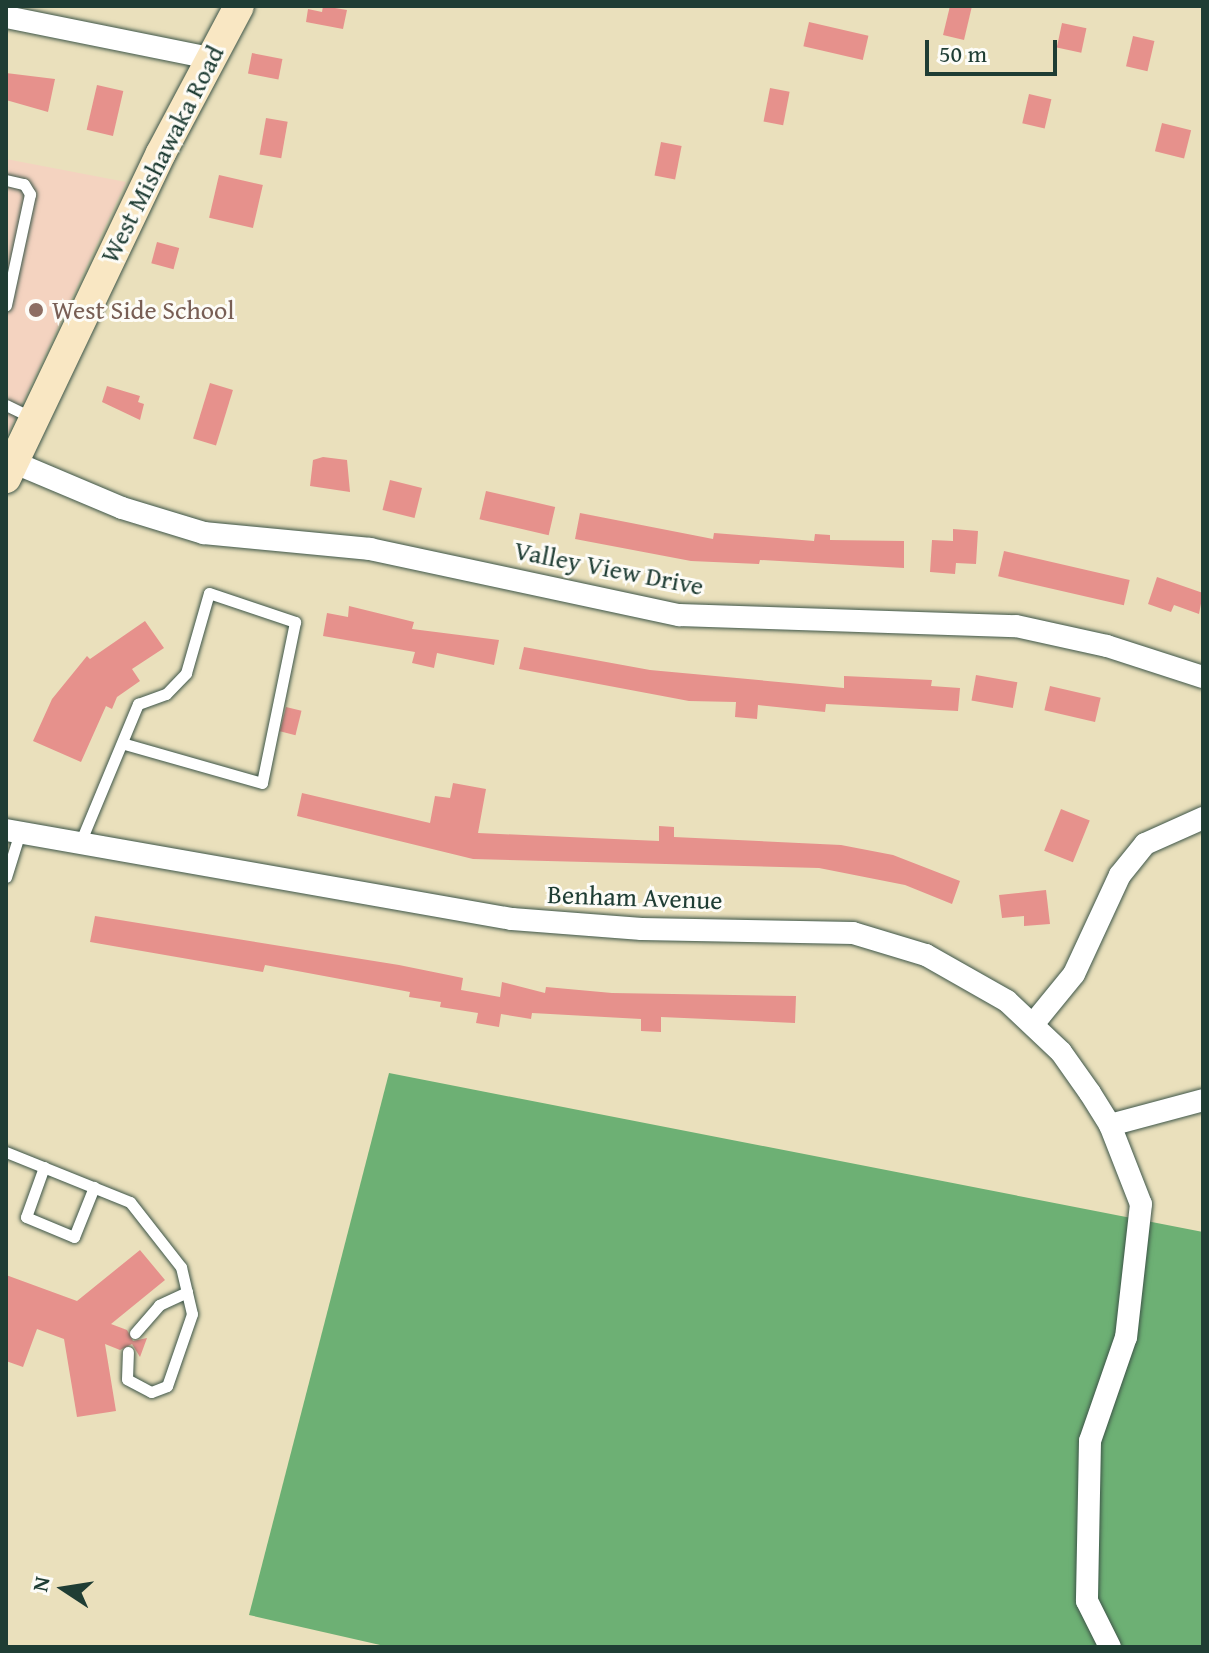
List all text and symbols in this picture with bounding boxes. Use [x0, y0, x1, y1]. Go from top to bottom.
scale bar [929, 24, 1061, 74]
text: 50 m [939, 36, 987, 71]
street label: West Mishawaka Road [94, 40, 230, 268]
place label: West Side School [52, 294, 235, 326]
marker: West Side School [27, 301, 45, 319]
street label: Valley View Drive [512, 534, 706, 602]
street label: Benham Avenue [547, 878, 723, 916]
north arrow [24, 1549, 104, 1629]
text: N [23, 1573, 58, 1595]

